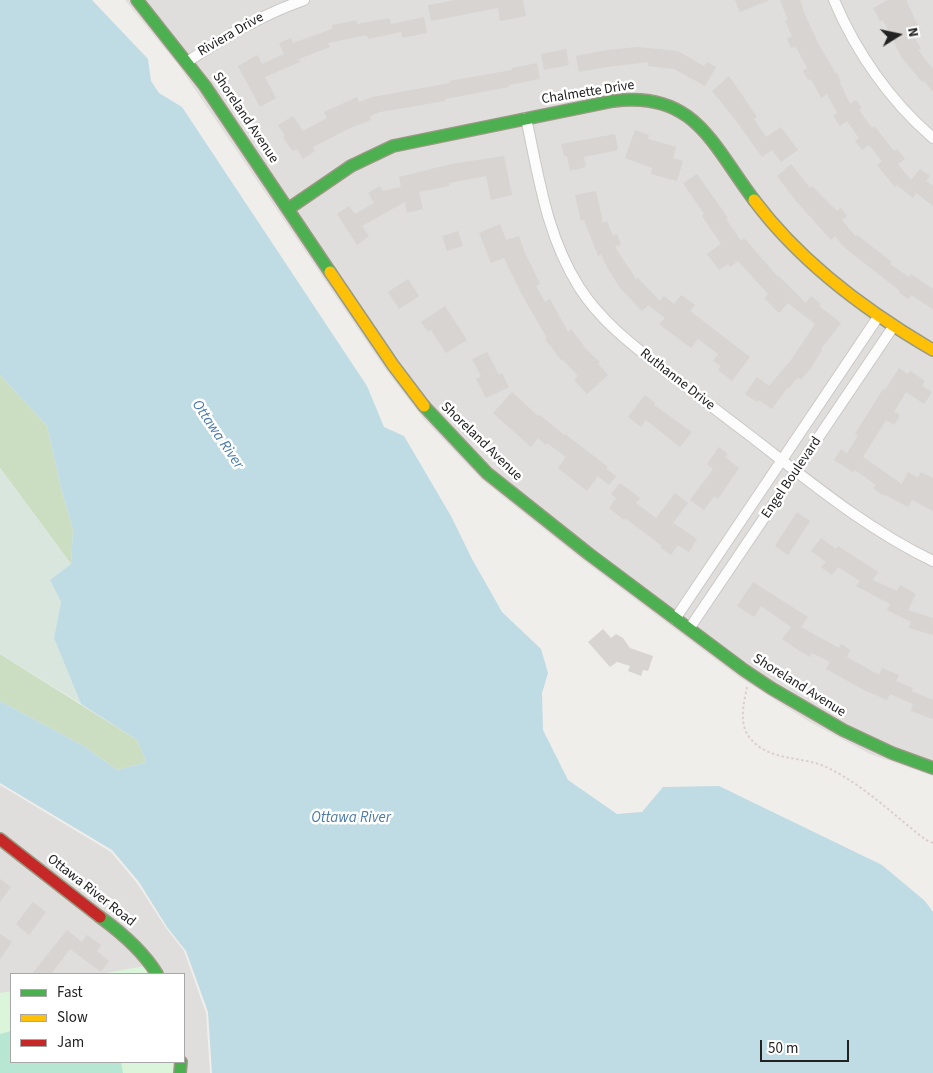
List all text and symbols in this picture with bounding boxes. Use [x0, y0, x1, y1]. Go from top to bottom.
street label: Riviera Drive [195, 9, 267, 61]
north arrow [873, 10, 923, 60]
text: N [902, 26, 923, 39]
street label: Shoreland Avenue [208, 69, 282, 167]
street label: Chalmette Drive [540, 77, 636, 109]
street label: Ruthanne Drive [636, 346, 718, 414]
water label: Ottawa River [187, 397, 247, 473]
street label: Shoreland Avenue [437, 399, 525, 485]
street label: Engel Boulevard [758, 434, 826, 522]
street label: Shoreland Avenue [749, 651, 849, 721]
water label: Ottawa River [311, 810, 391, 828]
street label: Ottawa River Road [43, 851, 139, 931]
legend [10, 973, 185, 1063]
text: Fast [57, 982, 83, 1003]
text: Slow [57, 1007, 88, 1028]
scale bar [763, 1030, 852, 1062]
text: Jam [57, 1032, 84, 1053]
text: 50 m [768, 1038, 798, 1059]

